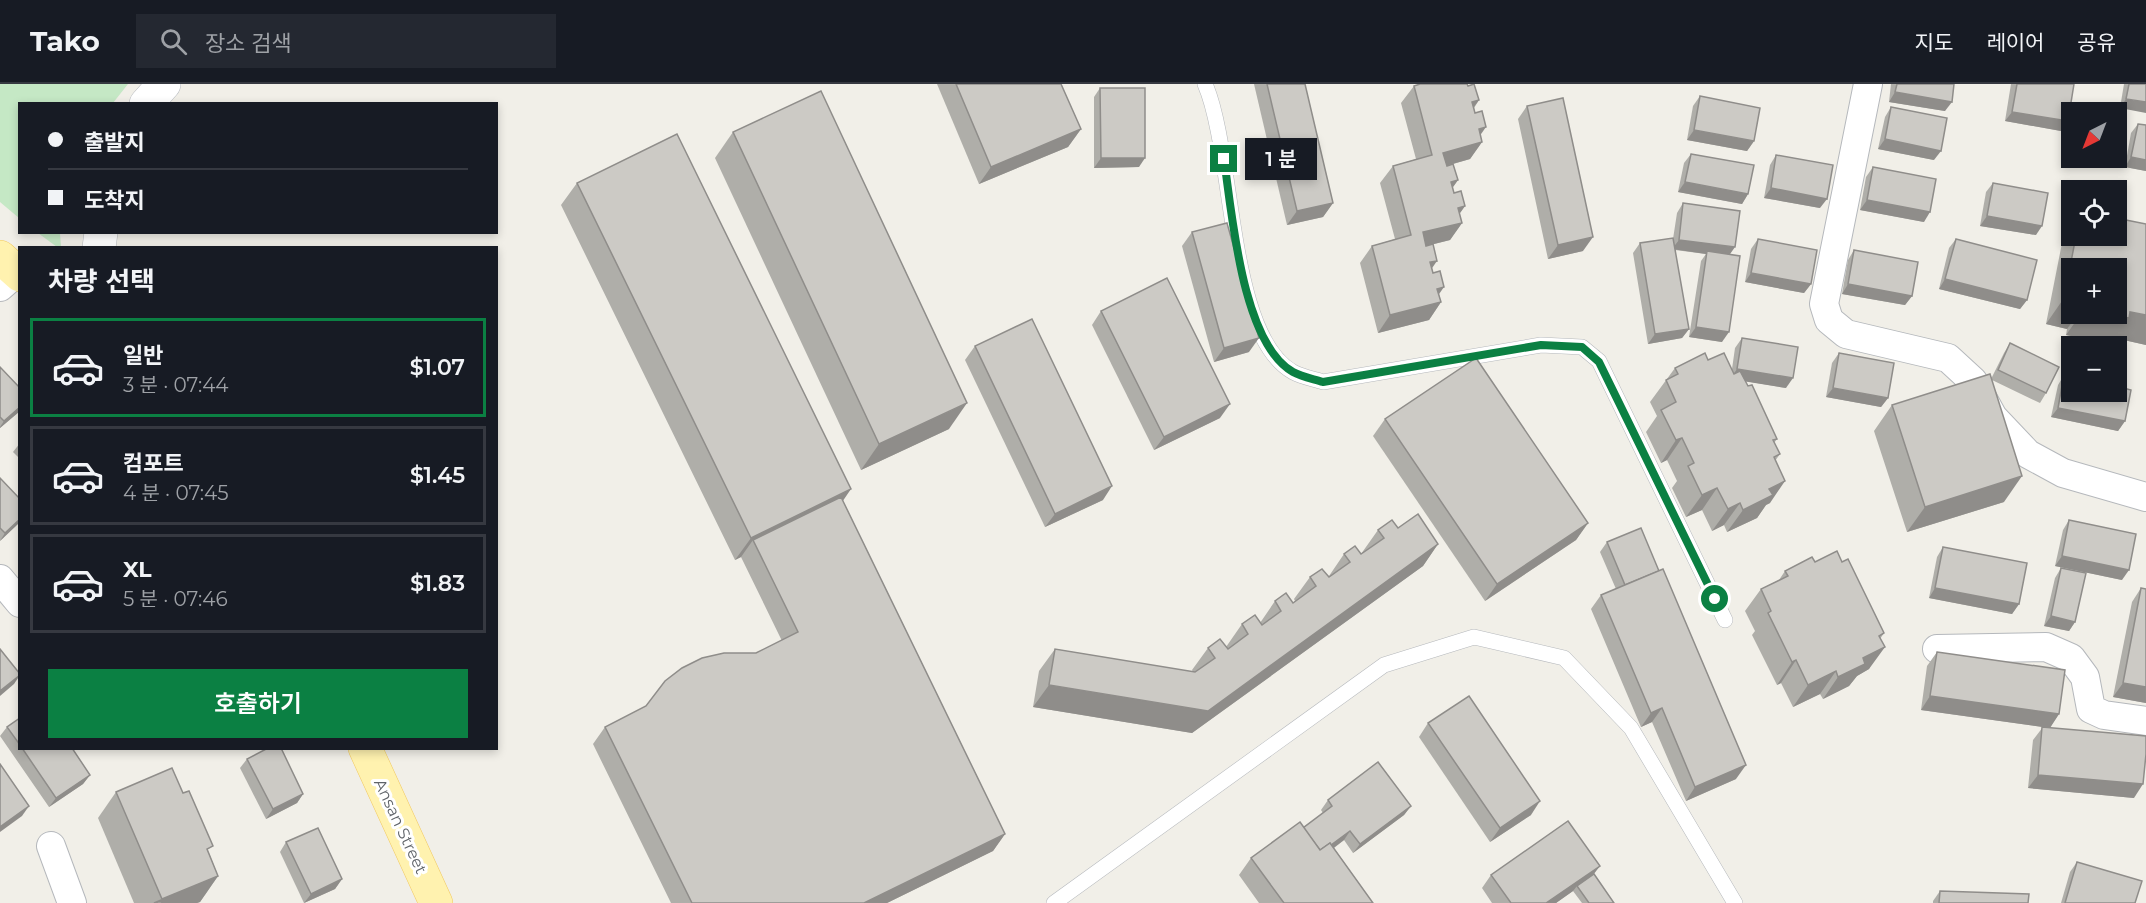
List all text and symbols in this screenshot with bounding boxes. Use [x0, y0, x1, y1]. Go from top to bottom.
search box [136, 14, 556, 68]
text: Tako [30, 24, 100, 58]
icon: search [157, 25, 190, 58]
text: 장소 검색 [205, 30, 292, 57]
text: 지도 [1915, 30, 1953, 55]
text: 레이어 [1986, 30, 2044, 55]
text: 공유 [2077, 30, 2116, 55]
north arrow [2061, 102, 2127, 168]
map controls [2061, 102, 2127, 402]
text: 출발지 [84, 129, 145, 156]
callout: 1 분 [1245, 138, 1317, 180]
route end [1210, 145, 1237, 172]
text: 1 분 [1265, 147, 1297, 171]
button: locate [2061, 180, 2127, 246]
text: 도착지 [84, 187, 145, 214]
button: + [2061, 258, 2127, 324]
text: 차량 선택 [48, 265, 155, 298]
button: − [2061, 336, 2127, 402]
icon: car [51, 341, 105, 395]
text: 일반 [123, 342, 163, 369]
text: $1.07 [410, 354, 465, 381]
text: 3 분 · 07:44 [123, 373, 229, 397]
icon: car [51, 449, 105, 503]
text: 컴포트 [123, 450, 184, 477]
text: $1.45 [410, 462, 465, 489]
text: 4 분 · 07:45 [123, 481, 229, 505]
text: XL [123, 556, 152, 583]
icon: car [51, 557, 105, 611]
text: $1.83 [410, 570, 465, 597]
route start [1701, 585, 1728, 612]
text: 5 분 · 07:46 [123, 587, 228, 611]
button: 호출하기 [48, 669, 468, 738]
street label: Ansan Street [370, 776, 431, 877]

